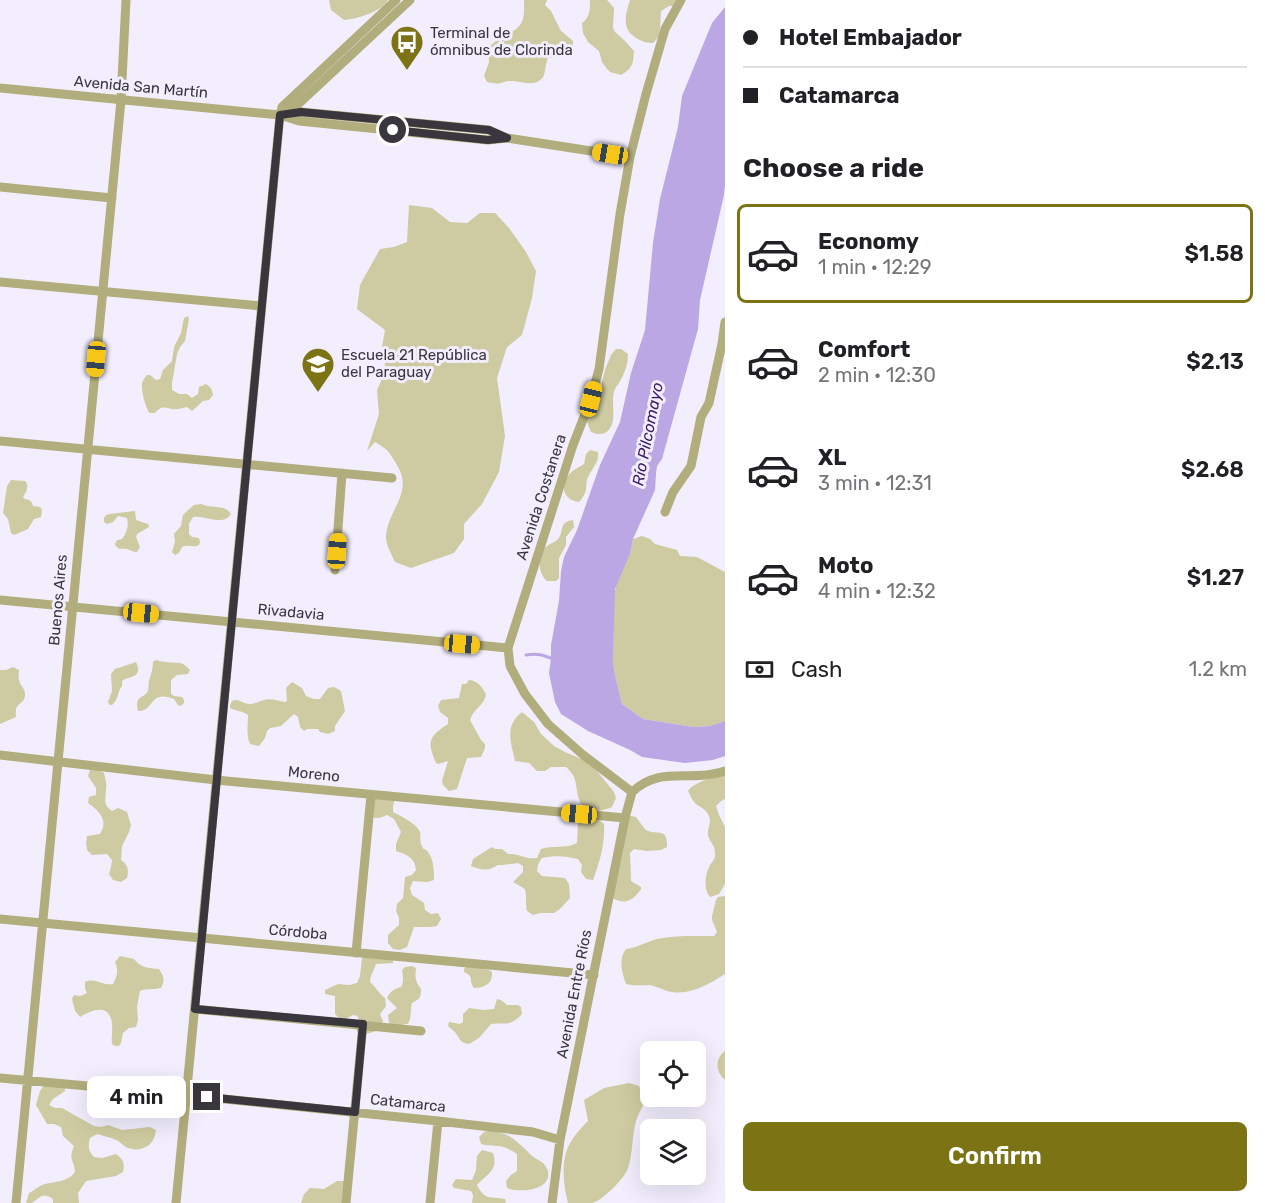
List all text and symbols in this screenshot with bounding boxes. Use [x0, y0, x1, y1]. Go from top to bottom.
bus stop icon: Terminal de ómnibus de Clorinda [389, 24, 425, 71]
place label: Terminal de ómnibus de Clorinda [430, 24, 573, 59]
text: Hotel Embajador [779, 24, 962, 51]
street label: Avenida San Martín [73, 72, 209, 102]
text: Catamarca [779, 82, 900, 109]
route start [379, 116, 406, 143]
car [591, 142, 629, 166]
text: Choose a ride [743, 152, 924, 184]
icon: car [746, 227, 800, 281]
text: Economy [818, 228, 919, 255]
text: $1.58 [1184, 240, 1244, 267]
text: 1 min · 12:29 [818, 255, 932, 279]
icon: car [746, 335, 800, 389]
text: Comfort [818, 336, 910, 363]
car [85, 340, 107, 378]
school or university icon: Escuela 21 República del Paraguay [300, 346, 336, 393]
place label: Escuela 21 República del Paraguay [341, 346, 487, 381]
text: $2.13 [1186, 348, 1244, 375]
text: 2 min · 12:30 [818, 363, 936, 387]
car [578, 379, 604, 419]
water label: Río Pilcomayo [628, 381, 667, 487]
street label: Avenida Costanera [512, 432, 570, 562]
icon: car [746, 443, 800, 497]
text: XL [818, 444, 846, 471]
text: $2.68 [1181, 456, 1244, 483]
text: 3 min · 12:31 [818, 471, 932, 495]
car [327, 532, 347, 570]
icon: car [746, 551, 800, 605]
text: Moto [818, 552, 873, 579]
street label: Buenos Aires [45, 553, 71, 646]
text: $1.27 [1187, 564, 1244, 591]
text: 4 min · 12:32 [818, 579, 936, 603]
street label: Rivadavia [257, 600, 325, 624]
car [122, 602, 160, 624]
car [443, 633, 481, 655]
icon: cash [743, 653, 776, 686]
text: Cash [791, 656, 842, 683]
text: 1.2 km [1189, 657, 1247, 681]
street label: Moreno [287, 762, 341, 786]
car [560, 803, 598, 825]
street label: Córdoba [268, 920, 328, 944]
street label: Avenida Entre Ríos [553, 928, 595, 1060]
map controls [640, 1041, 706, 1185]
button: locate [640, 1041, 706, 1107]
callout: 4 min [87, 1076, 186, 1118]
route end [193, 1083, 220, 1110]
text: 4 min [109, 1085, 164, 1109]
street label: Catamarca [369, 1090, 447, 1116]
button: layers [640, 1119, 706, 1185]
button: Confirm [743, 1122, 1247, 1191]

